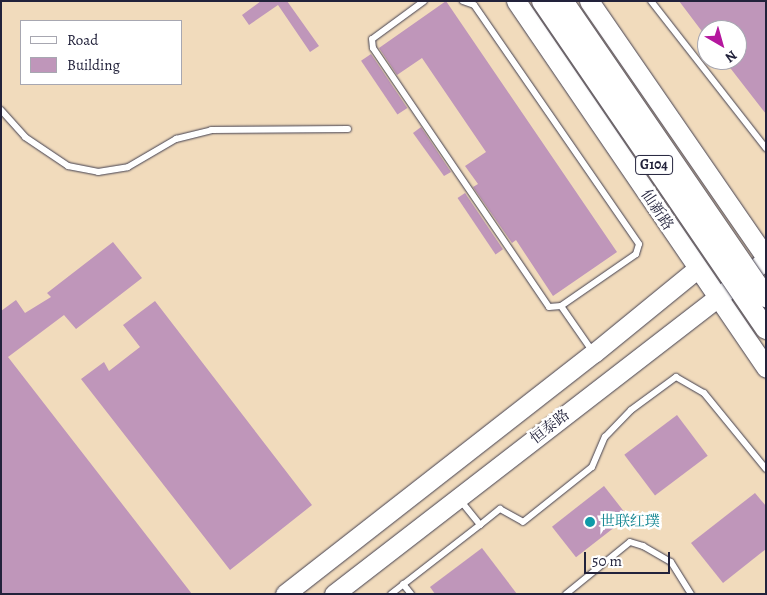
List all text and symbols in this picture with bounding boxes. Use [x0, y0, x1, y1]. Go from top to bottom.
legend [20, 20, 182, 85]
north arrow [697, 20, 747, 70]
text: Road [67, 30, 98, 50]
text: N [721, 46, 741, 67]
text: Building [67, 55, 120, 75]
road number: G104 [634, 154, 674, 176]
street label: 仙新路 [637, 186, 677, 234]
street label: 恒泰路 [527, 406, 573, 448]
place label: 世联红璞 [600, 513, 660, 531]
marker: 世联红璞 [584, 516, 596, 528]
scale bar [587, 542, 673, 574]
text: 50 m [592, 551, 622, 571]

